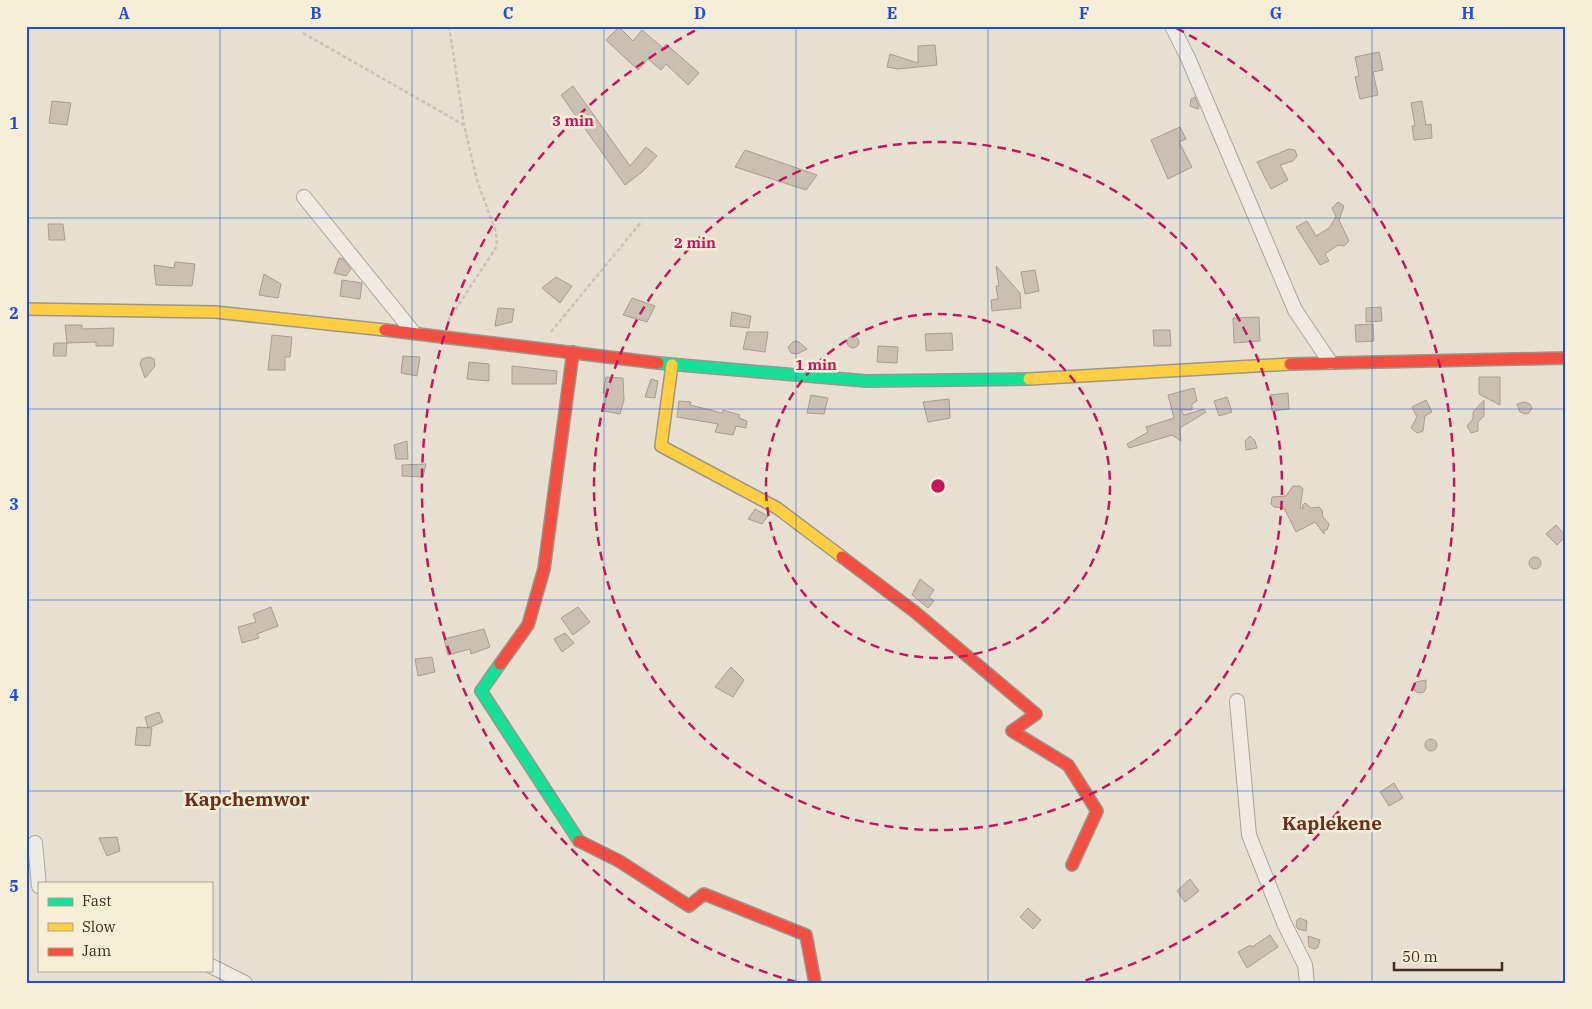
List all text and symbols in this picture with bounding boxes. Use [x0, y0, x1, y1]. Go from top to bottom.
text: A [118, 3, 130, 23]
text: B [310, 3, 322, 23]
text: C [503, 3, 513, 23]
text: D [694, 3, 706, 23]
text: E [887, 3, 897, 23]
text: F [1079, 3, 1089, 23]
text: G [1270, 3, 1282, 23]
text: H [1462, 3, 1475, 23]
text: 3 min [552, 111, 594, 130]
text: 1 [9, 113, 19, 133]
text: 2 min [674, 233, 716, 252]
text: 2 [9, 303, 19, 323]
text: 1 min [795, 355, 837, 374]
centre of rings [929, 477, 947, 495]
text: 3 [9, 494, 19, 514]
text: 4 [9, 685, 19, 705]
district label: Kapchemwor [184, 787, 310, 811]
district label: Kaplekene [1282, 811, 1382, 835]
text: 5 [9, 876, 19, 896]
legend [38, 882, 212, 972]
text: Fast [82, 891, 112, 910]
text: Slow [82, 917, 116, 936]
scale bar [1394, 939, 1502, 971]
text: Jam [82, 941, 111, 960]
text: 50 m [1402, 947, 1438, 966]

